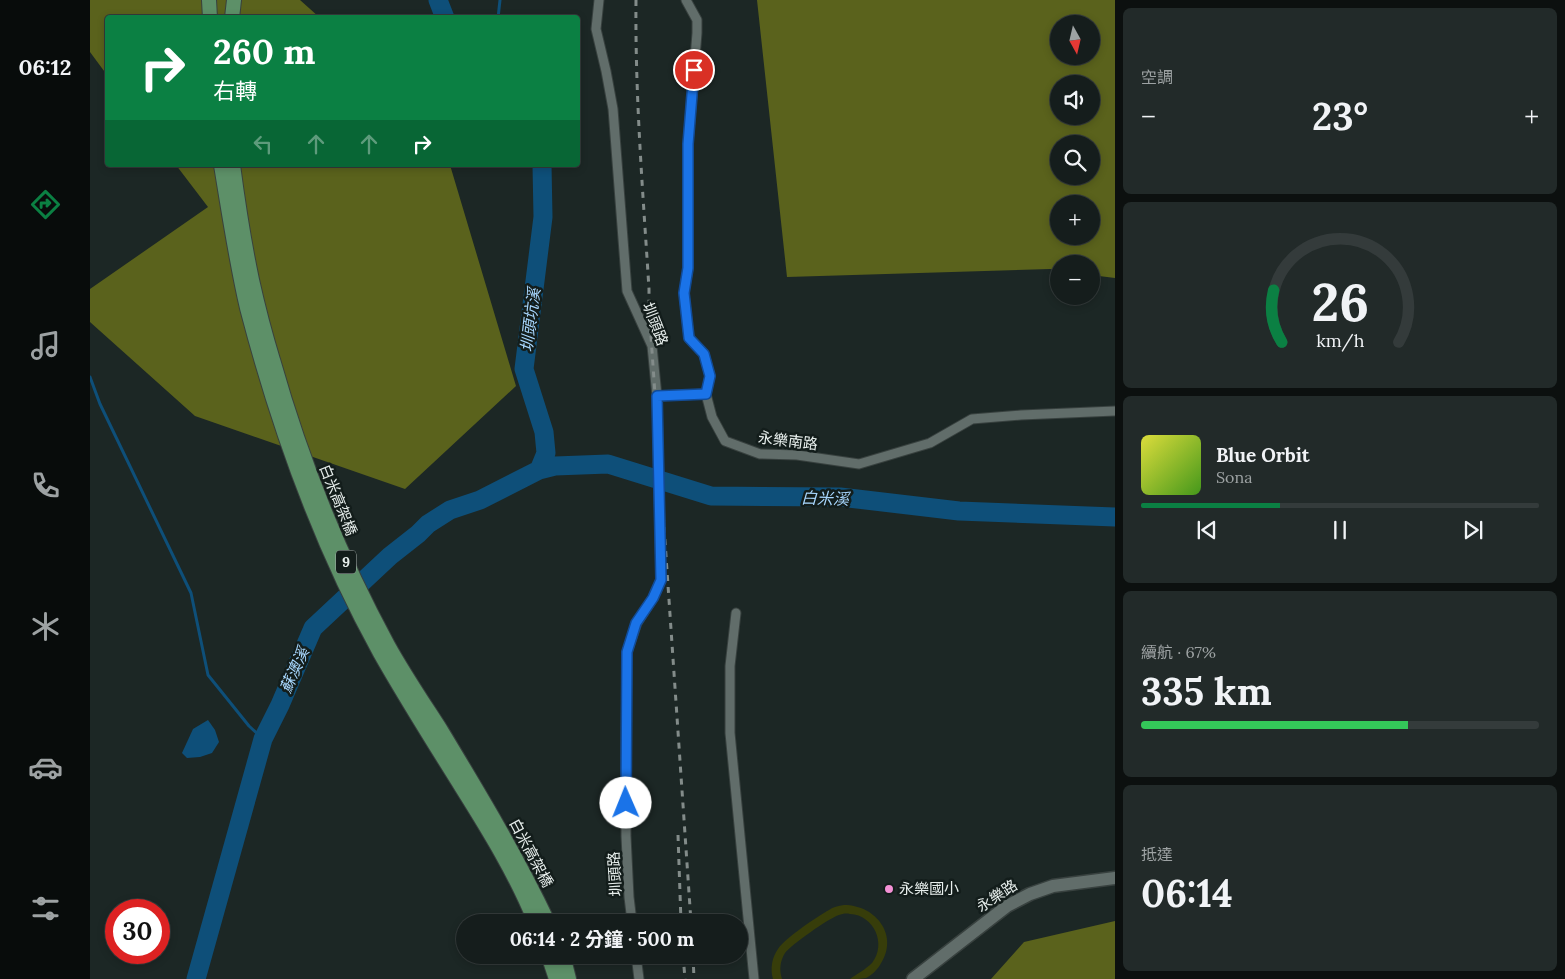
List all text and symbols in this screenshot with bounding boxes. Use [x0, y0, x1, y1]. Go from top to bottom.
north arrow [1050, 15, 1100, 65]
map controls [1050, 15, 1100, 305]
text: 260 m [213, 29, 315, 74]
icon: right [130, 35, 195, 100]
pin [673, 49, 715, 91]
text: 06:12 [19, 53, 71, 81]
icon: arrive [680, 56, 708, 84]
text: 空調 [1141, 67, 1173, 87]
button: sound [1050, 75, 1100, 125]
text: 右轉 [213, 77, 257, 105]
text: 23° [1312, 92, 1368, 140]
text: − [1141, 99, 1156, 135]
text: + [1524, 99, 1539, 135]
icon: left [249, 130, 277, 158]
icon: ahead [302, 130, 330, 158]
icon: ahead [355, 130, 383, 158]
icon: right [408, 130, 436, 158]
button: search [1050, 135, 1100, 185]
icon: directions [28, 187, 63, 222]
button: + [1050, 195, 1100, 245]
button: − [1050, 255, 1100, 305]
text: 26 [1311, 269, 1369, 335]
water label: 圳頭坑溪 [516, 285, 544, 353]
street label: 圳頭路 [639, 299, 672, 348]
icon: music [28, 328, 63, 363]
text: km/h [1316, 329, 1364, 352]
street label: 永樂南路 [757, 427, 819, 454]
text: Blue Orbit [1216, 443, 1310, 467]
street label: 白米高架橋 [316, 461, 361, 538]
text: Sona [1216, 467, 1252, 487]
icon: phone [28, 468, 63, 503]
water label: 白米溪 [801, 487, 851, 509]
icon: previous [1193, 516, 1221, 544]
icon: pause [1326, 516, 1354, 544]
icon: next [1459, 516, 1487, 544]
road number: 9 [336, 550, 356, 574]
icon: climate [28, 609, 63, 644]
water label: 蘇澳溪 [275, 642, 314, 696]
text: 續航 · 67% [1141, 642, 1216, 662]
text: 335 km [1141, 667, 1272, 715]
icon: car [28, 750, 63, 785]
position arrow [599, 776, 651, 828]
street label: 白米高架橋 [505, 815, 557, 890]
text: 抵達 [1141, 844, 1173, 864]
street label: 圳頭路 [604, 851, 625, 897]
text: 06:14 [1141, 869, 1233, 917]
street label: 永樂路 [973, 875, 1021, 916]
place label: 永樂國小 [899, 879, 959, 898]
marker: 永樂國小 [883, 883, 895, 895]
icon: filters [28, 891, 63, 926]
speed limit sign: 30 [105, 899, 170, 964]
text: 06:14 · 2 分鐘 · 500 m [510, 927, 694, 951]

